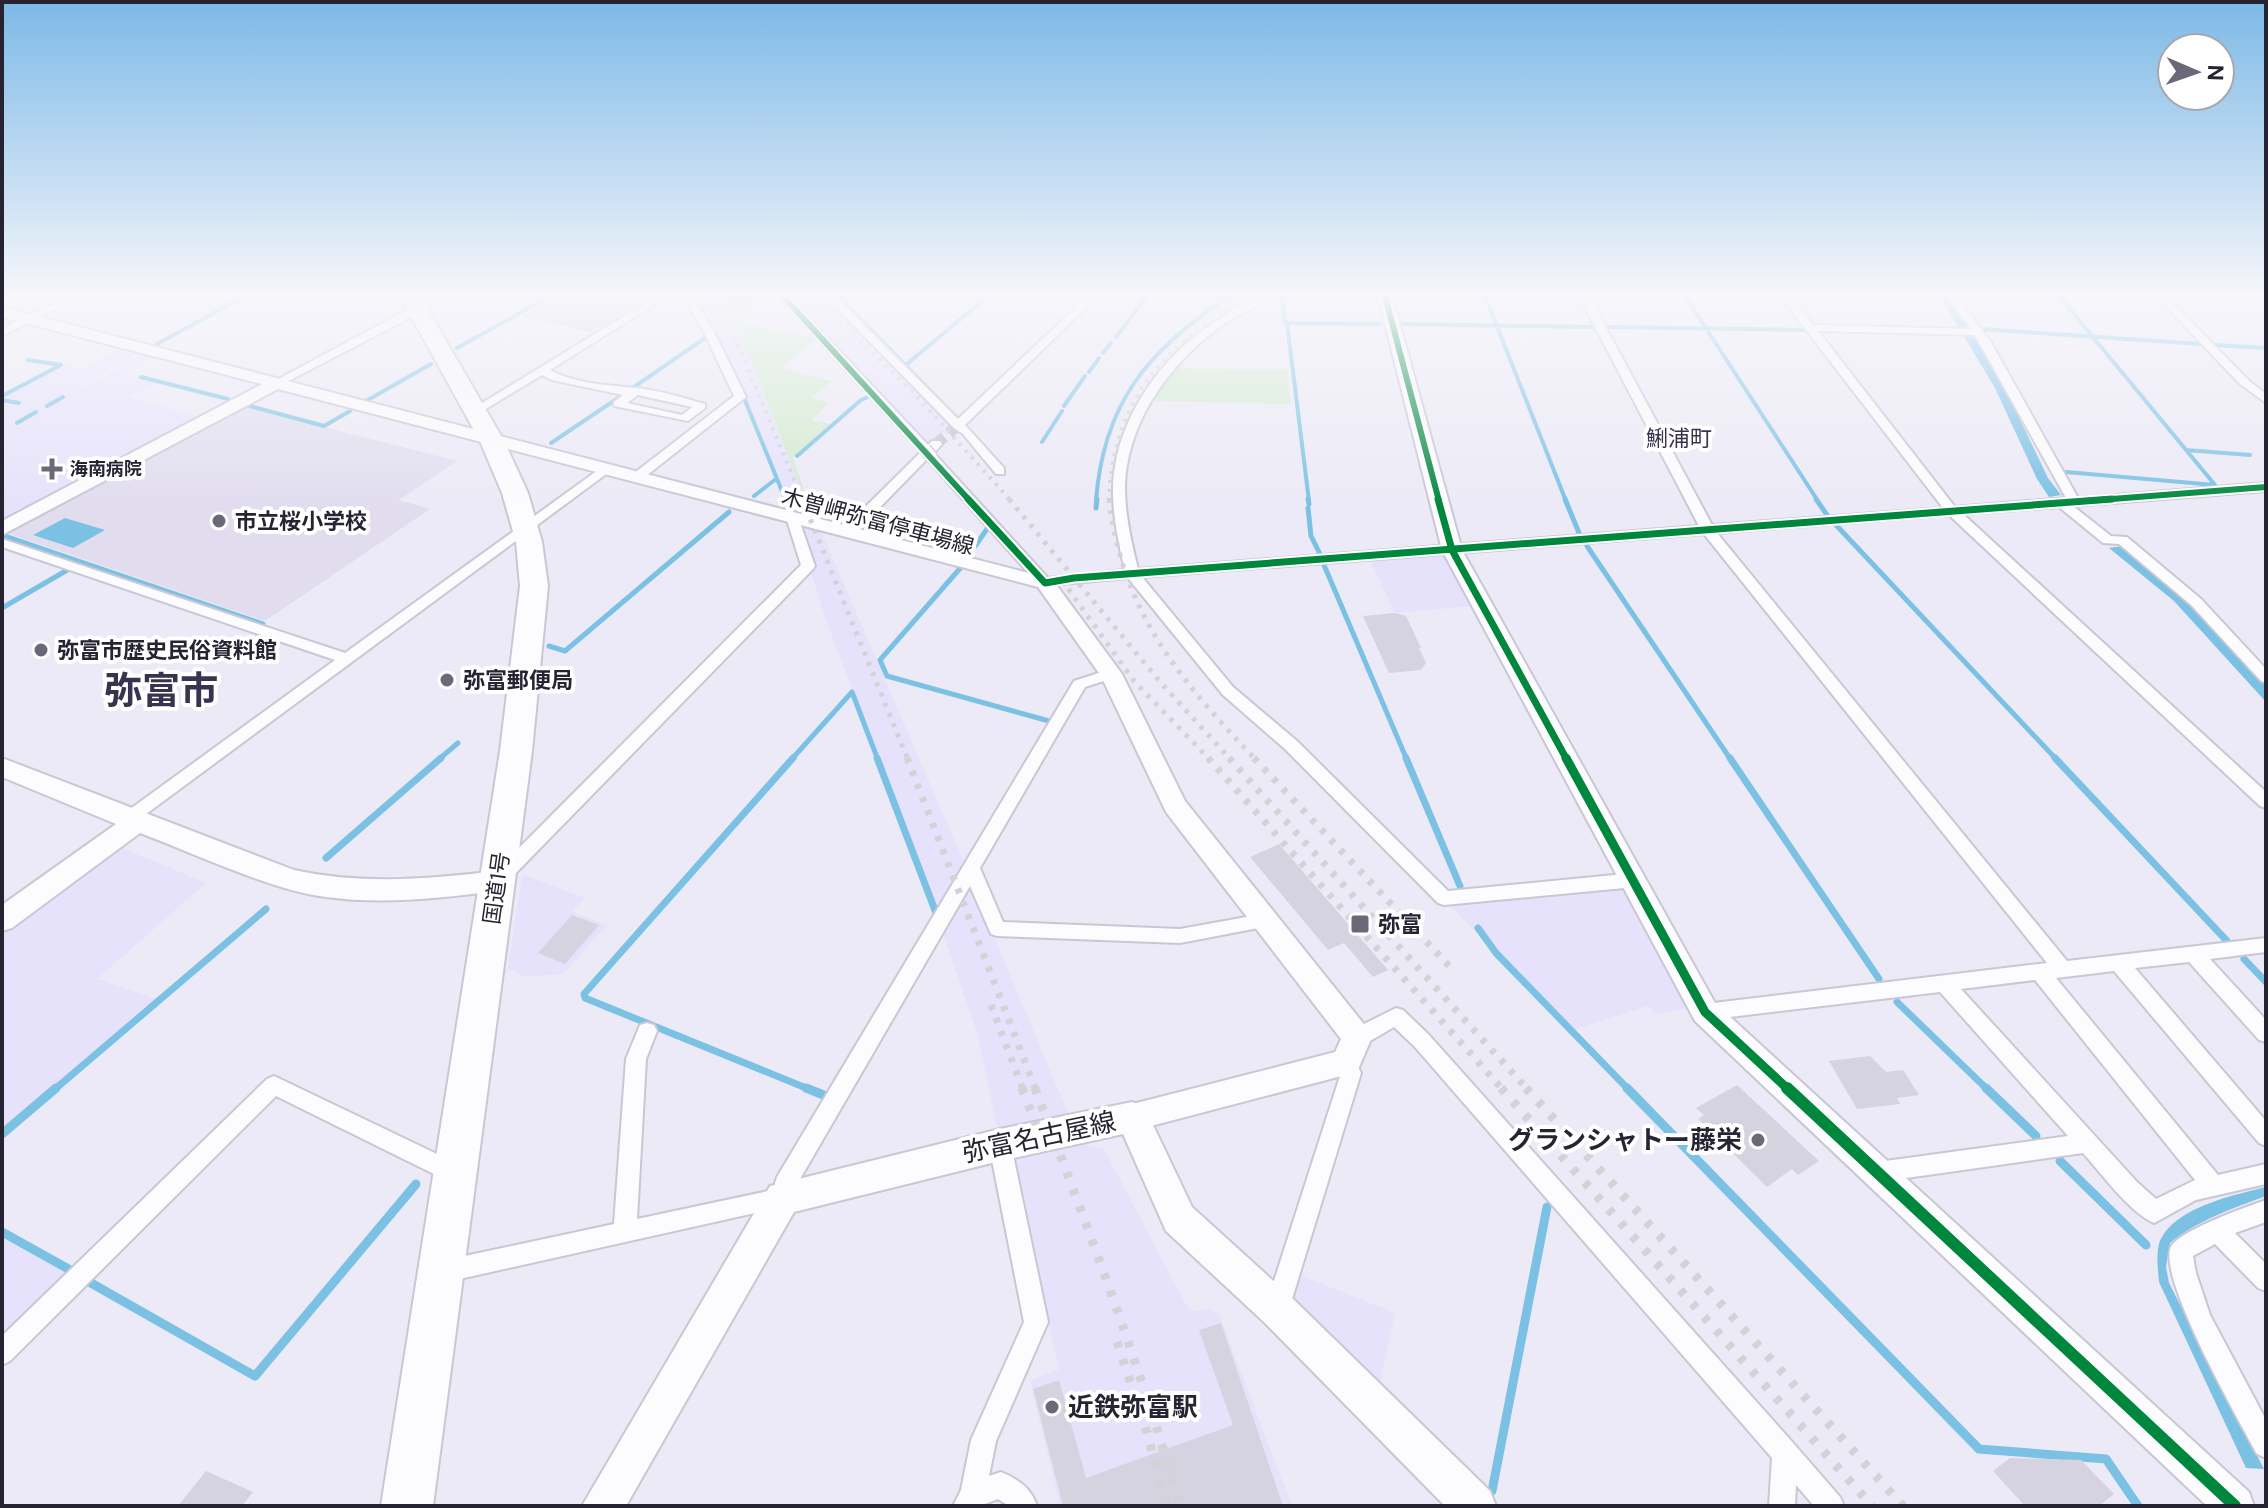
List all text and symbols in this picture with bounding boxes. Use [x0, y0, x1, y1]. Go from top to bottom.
north arrow [2156, 32, 2236, 112]
text: N [2201, 64, 2230, 81]
district label: 鯏浦町 [1646, 424, 1712, 453]
place label: 海南病院 [70, 457, 142, 481]
marker: 海南病院 [41, 458, 63, 480]
street label: 木曽岬弥富停車場線 [778, 482, 977, 561]
place label: 市立桜小学校 [235, 507, 367, 536]
marker: 市立桜小学校 [210, 512, 228, 530]
place label: 弥富市歴史民俗資料館 [57, 636, 277, 665]
marker: 弥富市歴史民俗資料館 [32, 641, 50, 659]
district label: 弥富市 [104, 666, 218, 716]
place label: 弥富郵便局 [463, 666, 573, 695]
marker: 弥富郵便局 [438, 671, 456, 689]
street label: 国道1号 [477, 850, 516, 926]
place label: 弥富 [1378, 910, 1422, 939]
marker: 弥富 [1349, 913, 1371, 935]
street label: 弥富名古屋線 [959, 1104, 1119, 1170]
place label: グランシャトー藤栄 [1508, 1123, 1742, 1157]
marker: グランシャトー藤栄 [1749, 1131, 1767, 1149]
place label: 近鉄弥富駅 [1068, 1390, 1198, 1424]
marker: 近鉄弥富駅 [1043, 1398, 1061, 1416]

